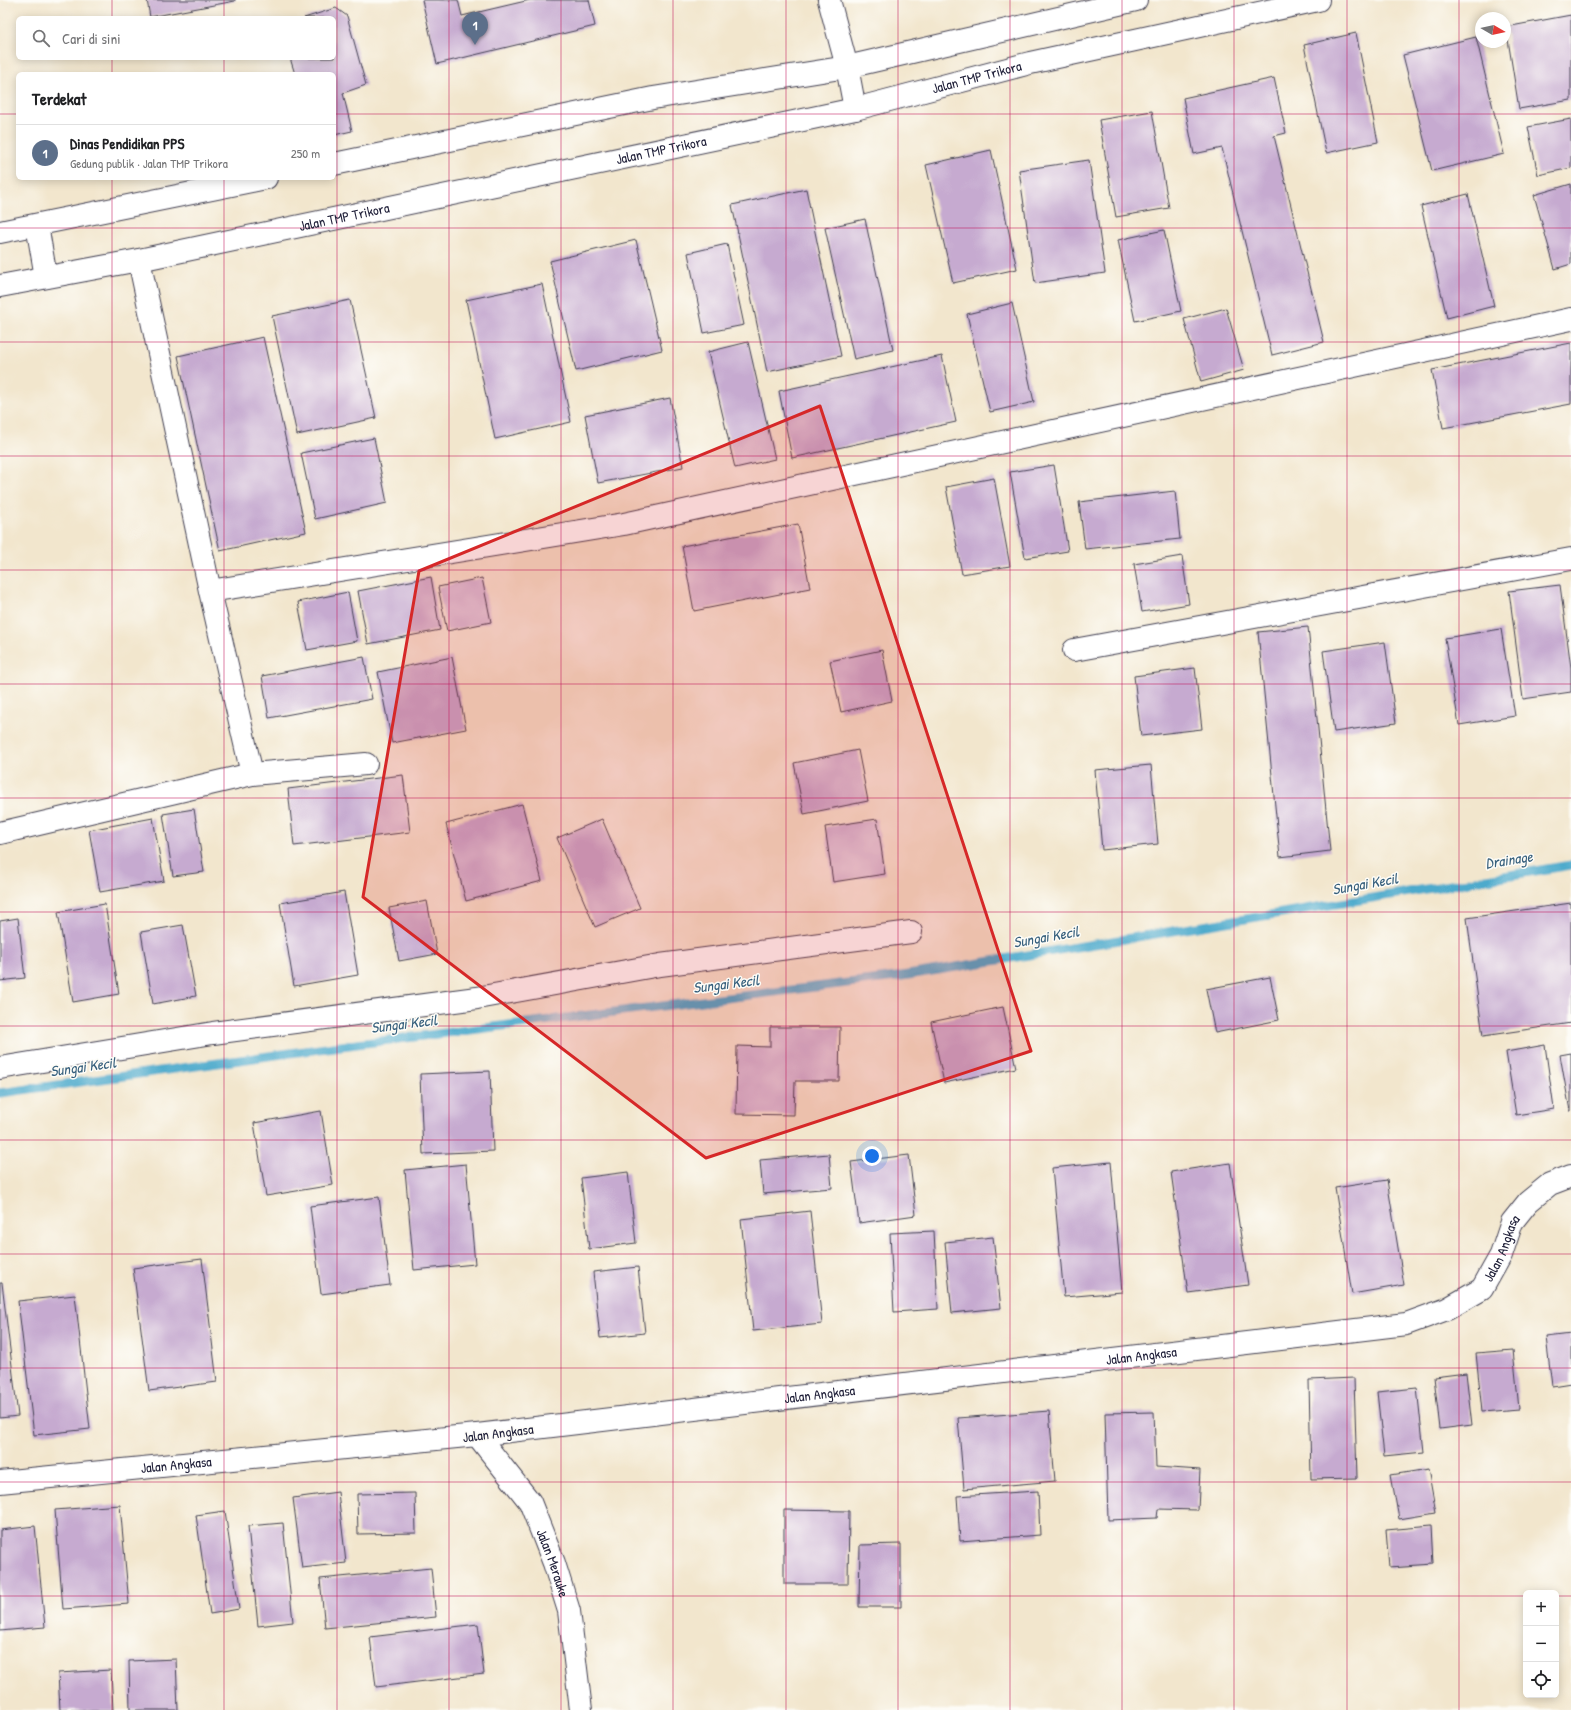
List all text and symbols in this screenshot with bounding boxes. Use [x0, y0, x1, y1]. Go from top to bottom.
pin: 1 [462, 12, 488, 45]
north arrow [1475, 12, 1511, 48]
search box [16, 16, 336, 60]
icon: search [30, 27, 52, 49]
text: Cari di sini [62, 28, 121, 49]
street label: Jalan TMP Trikora [930, 56, 1024, 97]
text: Terdekat [32, 87, 86, 110]
street label: Jalan TMP Trikora [614, 131, 708, 168]
text: Dinas Pendidikan PPS [70, 133, 184, 154]
text: 1 [43, 144, 47, 162]
text: 250 m [291, 144, 320, 162]
text: Gedung publik · Jalan TMP Trikora [70, 154, 228, 172]
street label: Jalan TMP Trikora [297, 197, 391, 235]
water label: Drainage [1484, 845, 1535, 874]
water label: Sungai Kecil [1331, 867, 1400, 900]
water label: Sungai Kecil [1012, 920, 1081, 953]
water label: Sungai Kecil [692, 969, 761, 998]
water label: Sungai Kecil [370, 1009, 439, 1038]
water label: Sungai Kecil [49, 1051, 118, 1081]
your location [862, 1146, 882, 1166]
street label: Jalan Angkasa [1478, 1210, 1524, 1285]
street label: Jalan Angkasa [1105, 1341, 1178, 1369]
street label: Jalan Angkasa [783, 1380, 856, 1407]
street label: Jalan Angkasa [462, 1419, 535, 1447]
street label: Jalan Angkasa [140, 1451, 213, 1477]
street label: Jalan Merauke [532, 1526, 574, 1600]
map controls [1523, 1590, 1559, 1698]
button: + [1523, 1590, 1559, 1626]
button: − [1523, 1626, 1559, 1662]
button: locate [1523, 1662, 1559, 1698]

